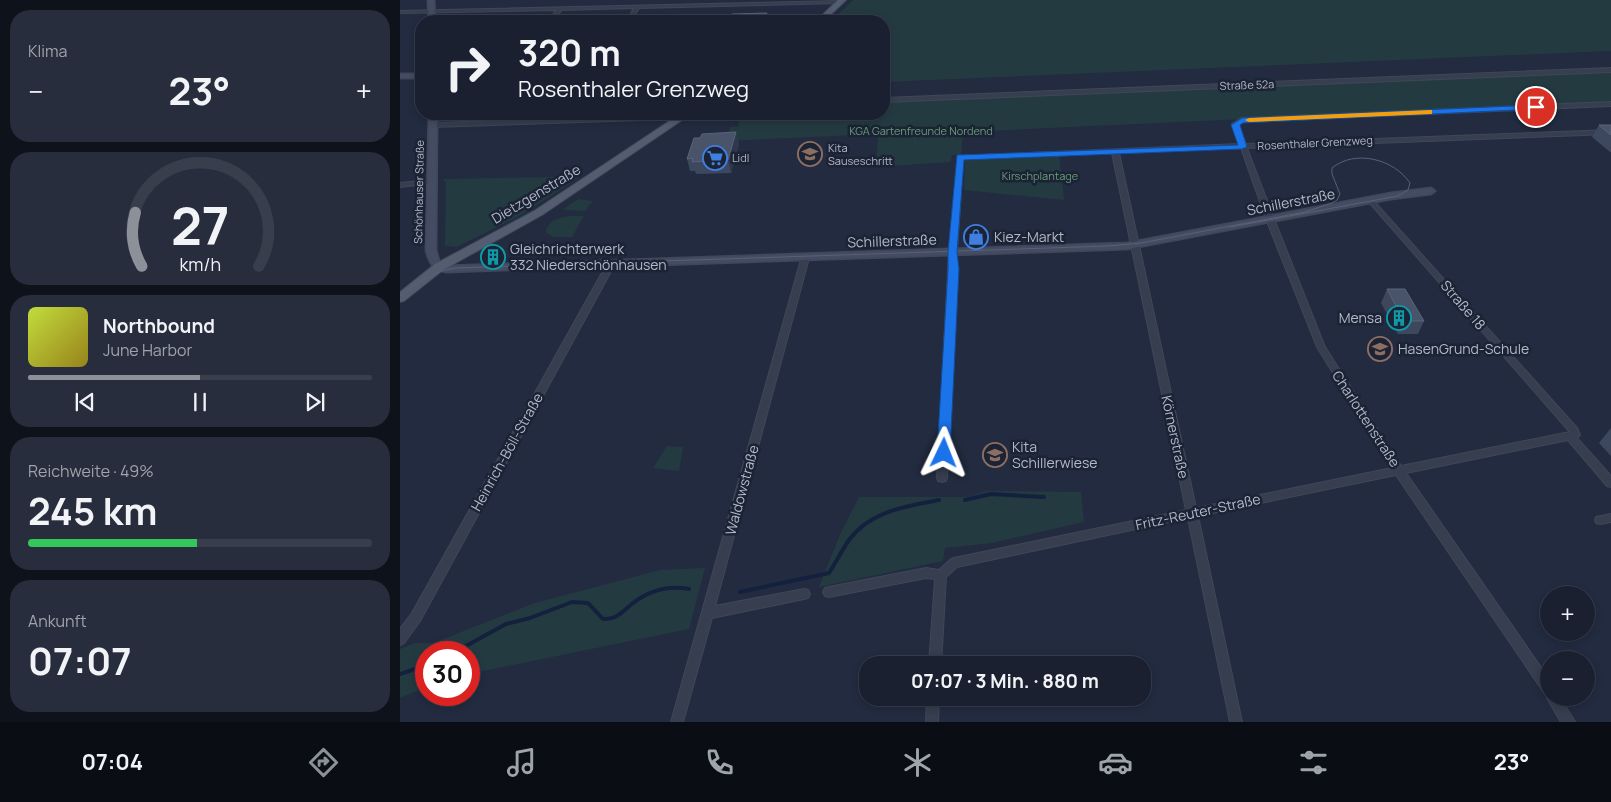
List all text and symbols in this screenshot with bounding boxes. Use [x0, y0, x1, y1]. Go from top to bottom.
text: 320 m [518, 29, 621, 77]
icon: right [435, 35, 500, 100]
text: Klima [28, 40, 67, 62]
text: 23° [169, 64, 230, 116]
text: − [28, 72, 43, 110]
text: + [356, 72, 372, 110]
text: Rosenthaler Grenzweg [518, 74, 749, 104]
street label: Straße 52a [1219, 76, 1275, 93]
pin [1515, 86, 1557, 128]
icon: arrive [1522, 93, 1550, 121]
park label: KGA Gartenfreunde Nordend [849, 123, 993, 138]
street label: Rosenthaler Grenzweg [1257, 132, 1373, 153]
street label: Schönhauser Straße [410, 139, 427, 244]
place label: Kita Sauseschritt [828, 140, 893, 168]
school or university icon: Kita Sauseschritt [797, 141, 823, 167]
supermarket icon: Lidl [702, 145, 728, 171]
place label: Lidl [732, 150, 749, 165]
street label: Dietzgenstraße [488, 160, 584, 228]
park label: Kirschplantage [1002, 168, 1079, 183]
street label: Schillerstraße [1245, 184, 1337, 219]
text: 27 [171, 190, 229, 261]
shop icon: Kiez-Markt [963, 224, 989, 250]
place label: Kiez-Markt [994, 227, 1065, 246]
street label: Schillerstraße [847, 229, 937, 252]
place label: Gleichrichterwerk 332 Niederschönhausen [510, 239, 667, 274]
building icon: Gleichrichterwerk 332 Niederschönhausen [480, 244, 506, 270]
text: km/h [179, 252, 221, 276]
street label: Straße 18 [1437, 276, 1490, 333]
building icon: Mensa [1386, 305, 1412, 331]
place label: Mensa [1339, 308, 1382, 327]
text: Northbound [103, 313, 215, 339]
school or university icon: HasenGrund-Schule [1367, 336, 1393, 362]
text: June Harbor [103, 339, 192, 361]
place label: HasenGrund-Schule [1398, 339, 1529, 358]
street label: Charlottenstraße [1328, 367, 1405, 471]
icon: previous [71, 388, 99, 416]
icon: pause [186, 388, 214, 416]
icon: next [301, 388, 329, 416]
street label: Heinrich-Böll-Straße [466, 389, 547, 514]
street label: Körnerstraße [1157, 394, 1194, 480]
position arrow [917, 426, 969, 478]
place label: Kita Schillerwiese [1012, 437, 1097, 472]
school or university icon: Kita Schillerwiese [982, 442, 1008, 468]
street label: Waldowstraße [720, 443, 763, 537]
text: Reichweite · 49% [28, 460, 154, 482]
text: 245 km [28, 484, 157, 536]
street label: Fritz-Reuter-Straße [1134, 489, 1262, 534]
map controls [1540, 586, 1595, 706]
button: + [1540, 586, 1595, 641]
text: Ankunft [28, 610, 87, 632]
text: 07:07 [28, 634, 132, 686]
speed limit sign: 30 [415, 641, 480, 706]
button: − [1540, 651, 1595, 706]
text: 07:07 · 3 Min. · 880 m [911, 668, 1099, 694]
icon: directions [306, 745, 341, 780]
icon: music [504, 745, 539, 780]
icon: phone [702, 745, 737, 780]
icon: climate [900, 745, 935, 780]
icon: car [1098, 745, 1133, 780]
icon: filters [1296, 745, 1331, 780]
text: 07:04 [81, 747, 143, 777]
text: 23° [1494, 747, 1529, 777]

